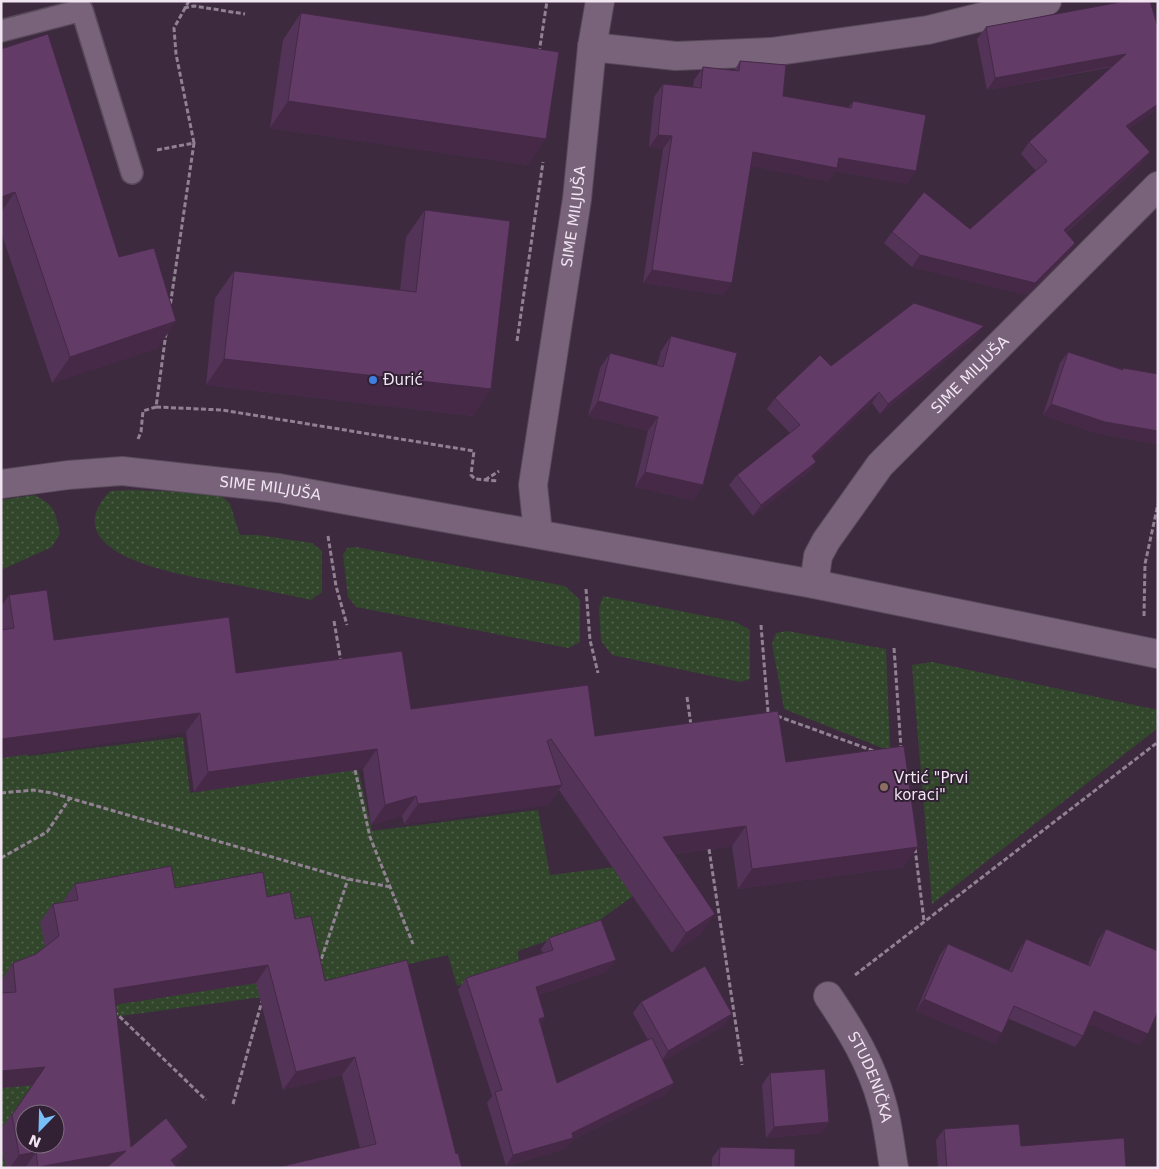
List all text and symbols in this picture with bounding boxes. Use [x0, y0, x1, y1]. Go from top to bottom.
street label: SIME MILJUŠA [558, 164, 589, 268]
street label: SIME MILJUŠA [927, 332, 1013, 417]
place label: Đurić [383, 371, 423, 389]
marker: Đurić [367, 374, 379, 386]
street label: SIME MILJUŠA [218, 473, 323, 505]
place label: Vrtić "Prvi koraci" [894, 769, 968, 804]
marker: Vrtić "Prvi koraci" [878, 781, 890, 793]
street label: STUDENIČKA [844, 1028, 896, 1125]
north arrow [15, 1104, 65, 1154]
text: N [26, 1131, 43, 1151]

